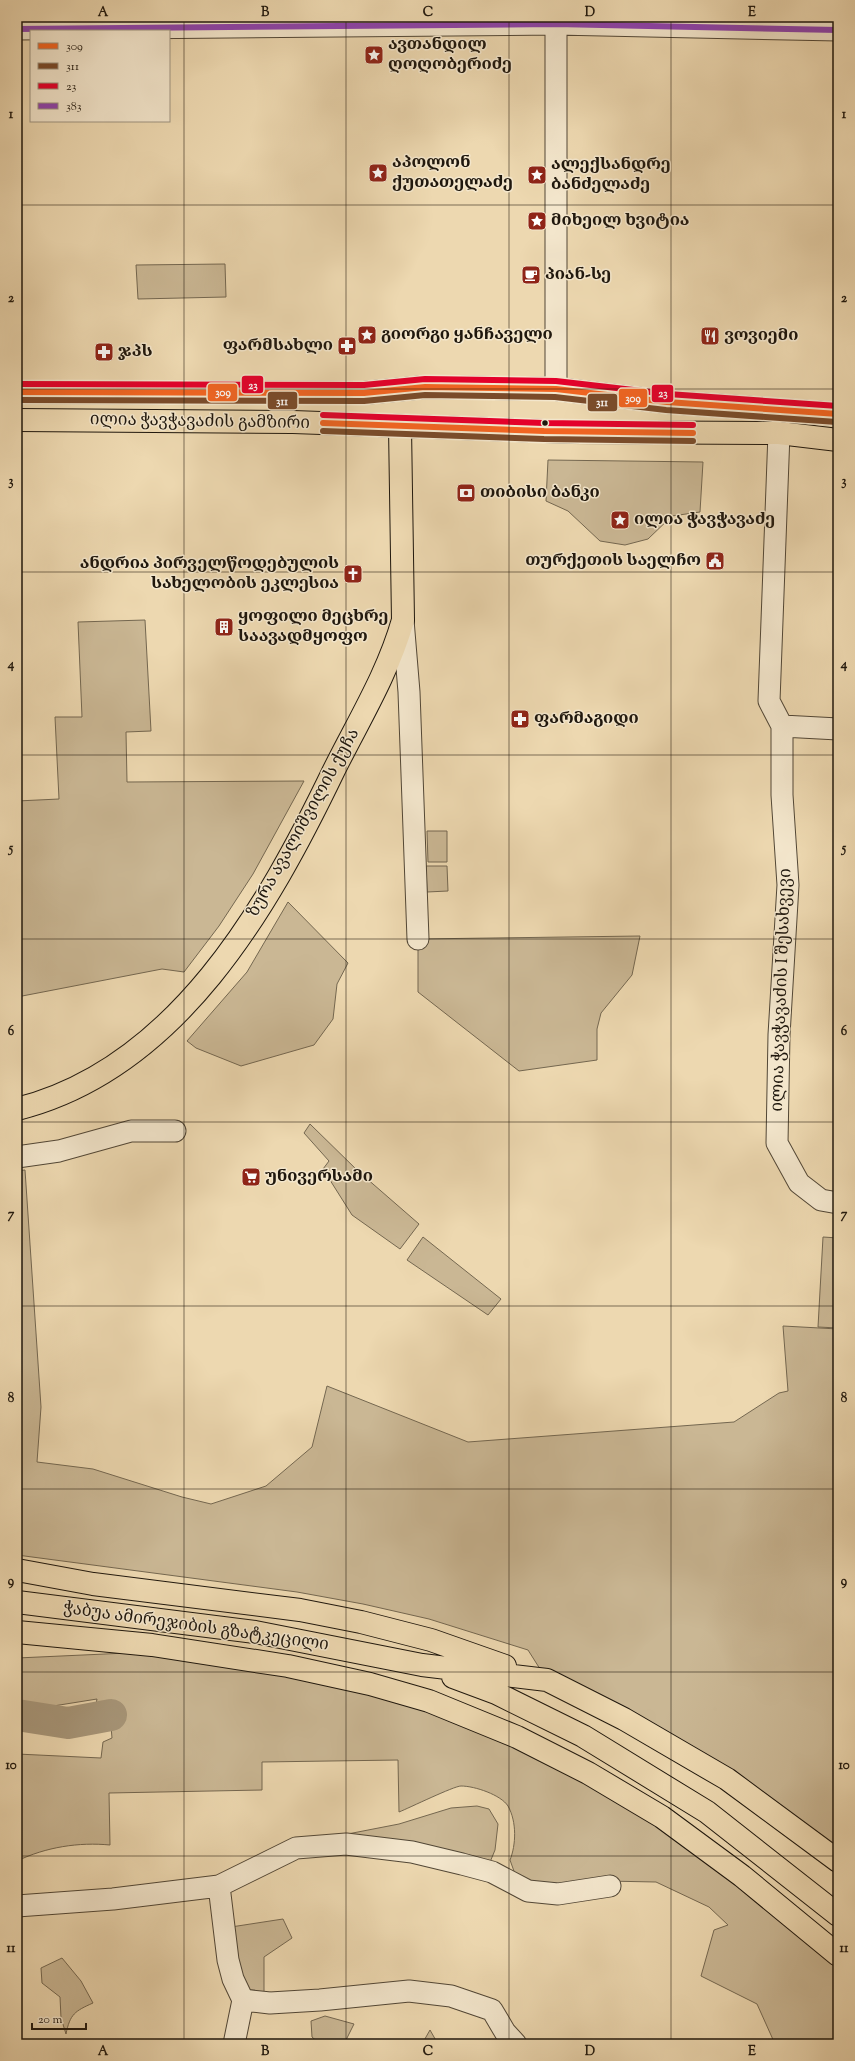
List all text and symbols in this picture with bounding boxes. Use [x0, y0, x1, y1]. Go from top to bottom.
text: A [98, 4, 109, 22]
text: B [261, 4, 270, 22]
text: C [423, 4, 433, 22]
text: D [585, 4, 595, 22]
text: E [748, 4, 756, 22]
legend [30, 30, 170, 122]
place label: ავთანდილ ღოღობერიძე [388, 33, 512, 77]
text: 309 [66, 38, 83, 56]
place icon: ავთანდილ ღოღობერიძე [363, 44, 385, 66]
text: 311 [66, 58, 79, 76]
text: 23 [66, 78, 77, 96]
text: 383 [66, 98, 82, 116]
text: 1 [9, 106, 14, 124]
text: 1 [842, 106, 847, 124]
place label: აპოლონ ქუთათელაძე [392, 151, 513, 195]
place label: ალექსანდრე ბანძელაძე [551, 153, 671, 197]
place icon: აპოლონ ქუთათელაძე [367, 162, 389, 184]
place icon: ალექსანდრე ბანძელაძე [526, 164, 548, 186]
place label: მიხეილ ხვიტია [551, 209, 689, 233]
place icon: მიხეილ ხვიტია [526, 210, 548, 232]
place label: პიან-სე [545, 263, 611, 287]
cafe icon: პიან-სე [520, 264, 542, 286]
text: 2 [8, 290, 15, 308]
text: 2 [841, 290, 848, 308]
place label: გიორგი ყანჩაველი [381, 323, 553, 347]
place icon: გიორგი ყანჩაველი [356, 324, 378, 346]
place label: ვოვიემი [724, 324, 798, 348]
restaurant icon: ვოვიემი [699, 325, 721, 347]
place label: ფარმსახლი [223, 334, 333, 358]
pharmacy icon: ფარმსახლი [336, 335, 358, 357]
place label: ჯპს [118, 340, 153, 364]
pharmacy icon: ჯპს [93, 341, 115, 363]
line badge: 23 [241, 375, 264, 394]
text: 23 [248, 378, 258, 394]
line badge: 309 [207, 383, 238, 402]
line badge: 23 [651, 384, 674, 403]
text: 309 [215, 385, 231, 401]
text: 23 [658, 386, 668, 402]
line badge: 309 [618, 388, 648, 408]
line badge: 311 [267, 391, 298, 410]
text: 309 [625, 391, 641, 407]
line badge: 311 [587, 393, 618, 412]
text: 311 [276, 394, 288, 410]
text: 311 [596, 395, 608, 411]
street label: ილია ჭავჭავაძის გამზირი [90, 408, 310, 436]
unlabelled marker [540, 418, 550, 428]
text: 3 [8, 473, 14, 491]
text: 3 [841, 473, 847, 491]
place label: თიბისი ბანკი [480, 481, 600, 505]
bank icon: თიბისი ბანკი [455, 482, 477, 504]
place label: ილია ჭავჭავაძე [634, 508, 775, 532]
place icon: ილია ჭავჭავაძე [609, 509, 631, 531]
place label: თურქეთის საელჩო [525, 549, 701, 573]
public building icon: თურქეთის საელჩო [704, 550, 726, 572]
place label: ანდრია პირველწოდებულის სახელობის ეკლესია [80, 552, 339, 596]
church icon: ანდრია პირველწოდებულის სახელობის ეკლესია [342, 563, 364, 585]
place label: ყოფილი მეცხრე საავადმყოფო [238, 605, 388, 649]
building icon: ყოფილი მეცხრე საავადმყოფო [213, 616, 235, 638]
text: 4 [7, 656, 15, 674]
text: 4 [840, 656, 848, 674]
place label: ფარმაგიდი [534, 707, 639, 731]
pharmacy icon: ფარმაგიდი [509, 708, 531, 730]
street label: ზურა ავალიშვილის ქუჩა [242, 724, 366, 922]
text: 5 [8, 840, 14, 858]
text: 5 [841, 840, 847, 858]
street label: ილია ჭავჭავაძის I შესახვევი [766, 868, 798, 1112]
text: 6 [8, 1023, 15, 1041]
text: 6 [841, 1023, 848, 1041]
place label: უნივერსამი [265, 1165, 373, 1189]
supermarket icon: უნივერსამი [240, 1166, 262, 1188]
text: 7 [8, 1206, 15, 1224]
text: 7 [841, 1206, 848, 1224]
text: 8 [8, 1390, 15, 1408]
text: 8 [841, 1390, 848, 1408]
text: 9 [8, 1573, 15, 1591]
text: 9 [841, 1573, 848, 1591]
street label: ჭაბუა ამირეჯიბის გზატკეცილი [62, 1596, 330, 1658]
text: 10 [5, 1757, 17, 1775]
text: 10 [838, 1757, 850, 1775]
text: 11 [7, 1940, 16, 1958]
text: 11 [840, 1940, 849, 1958]
scale bar [32, 2005, 86, 2031]
text: 20 m [38, 2011, 63, 2029]
text: A [98, 2043, 109, 2061]
text: B [261, 2043, 270, 2061]
text: C [423, 2043, 433, 2061]
text: D [585, 2043, 595, 2061]
text: E [748, 2043, 756, 2061]

